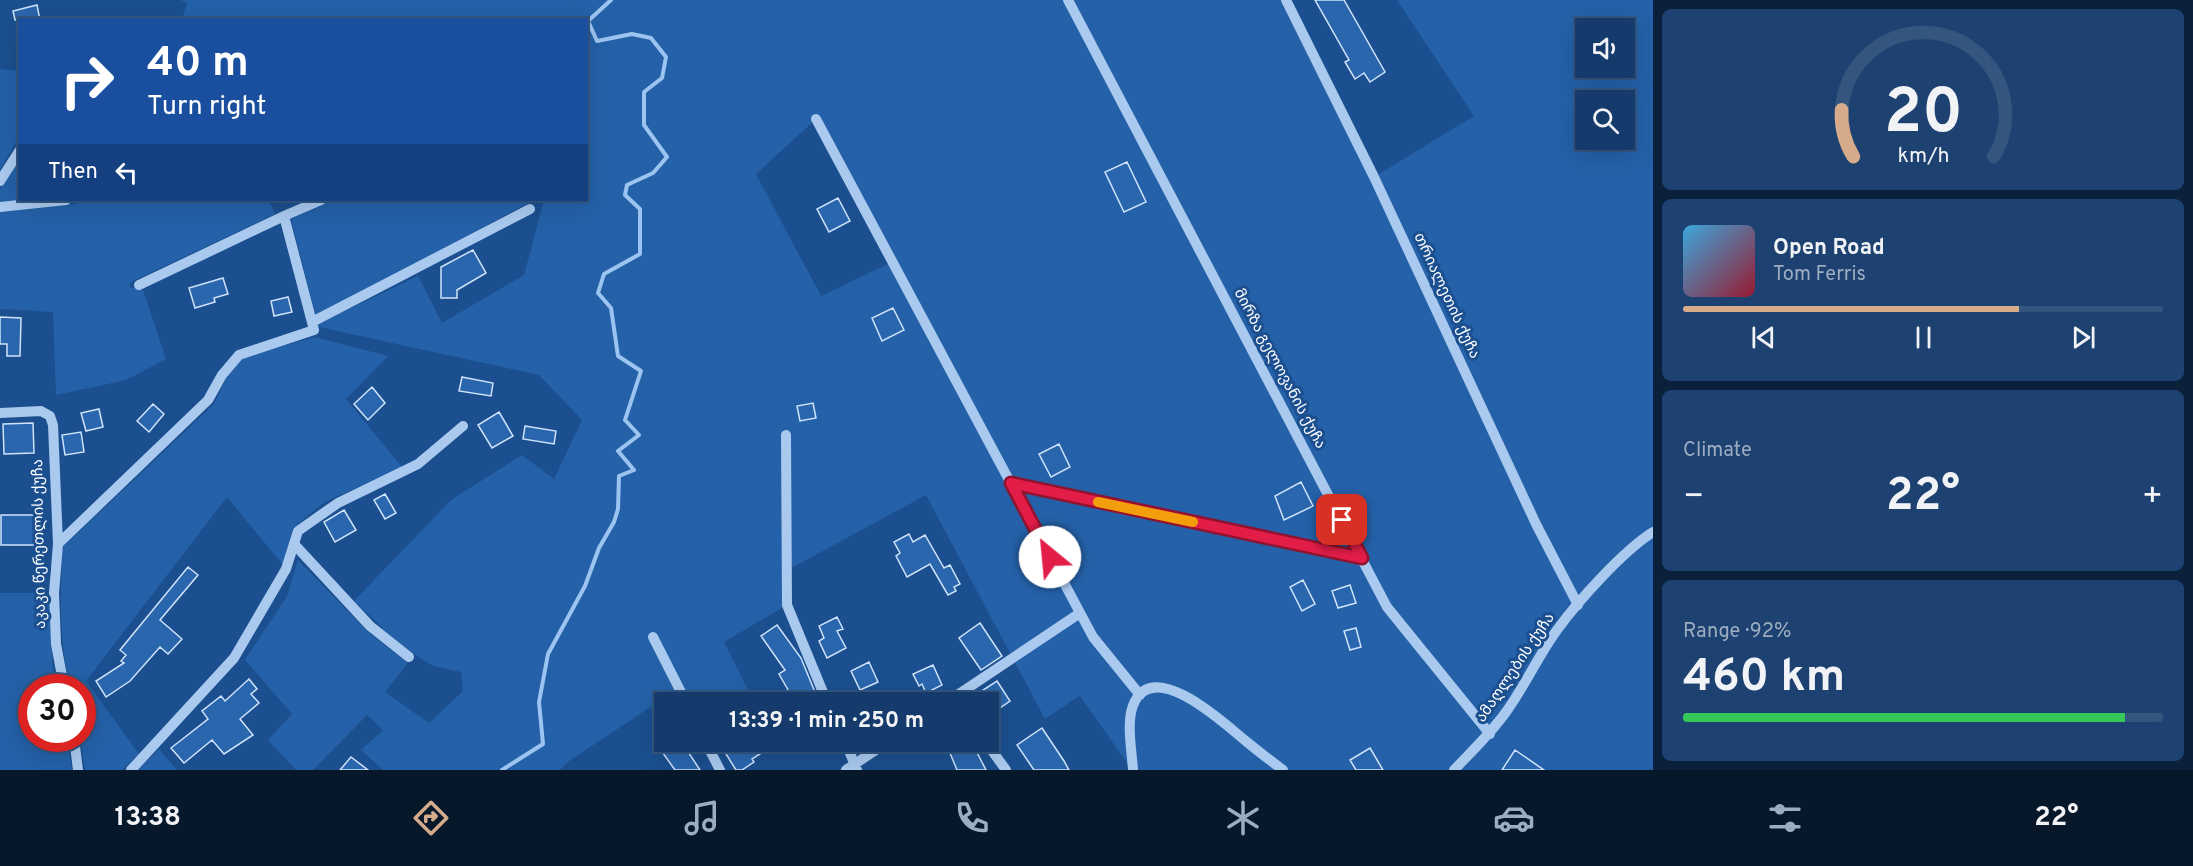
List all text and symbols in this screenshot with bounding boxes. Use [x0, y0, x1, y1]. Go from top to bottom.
map controls [1575, 18, 1635, 150]
button: sound [1575, 18, 1635, 78]
text: 40 m [147, 38, 249, 91]
icon: right [48, 42, 126, 120]
text: 20 [1883, 76, 1963, 155]
text: Turn right [147, 90, 266, 124]
button: search [1575, 90, 1635, 150]
text: km/h [1897, 143, 1949, 170]
icon: left [110, 156, 143, 189]
text: Then [48, 159, 98, 186]
street label: თრიალეთის ქუჩა [1409, 230, 1483, 362]
text: Open Road [1773, 235, 1885, 262]
text: Tom Ferris [1773, 262, 1866, 288]
street label: მირზა გელოვანის ქუჩა [1229, 286, 1329, 452]
icon: previous [1747, 321, 1780, 354]
icon: pause [1907, 321, 1940, 354]
icon: next [2067, 321, 2100, 354]
text: Climate [1683, 438, 1752, 464]
street label: აკაკი წერეთლის ქუჩა [29, 459, 51, 629]
text: 22° [1886, 469, 1960, 526]
text: − [1683, 477, 1704, 519]
text: + [2142, 477, 2163, 519]
pin [1316, 494, 1367, 545]
icon: arrive [1325, 503, 1358, 536]
position arrow [1018, 525, 1082, 589]
street label: ამაღლების ქუჩა [1472, 610, 1560, 726]
text: Range · 92% [1683, 619, 1791, 645]
text: 460 km [1683, 650, 1845, 707]
speed limit sign: 30 [18, 674, 96, 752]
text: 13:39 · 1 min · 250 m [729, 708, 924, 735]
icon: directions [410, 797, 452, 839]
icon: music [681, 797, 723, 839]
icon: phone [951, 797, 993, 839]
icon: climate [1222, 797, 1264, 839]
icon: car [1493, 797, 1535, 839]
icon: filters [1764, 797, 1806, 839]
text: 13:38 [114, 801, 181, 835]
text: 22° [2034, 801, 2079, 835]

